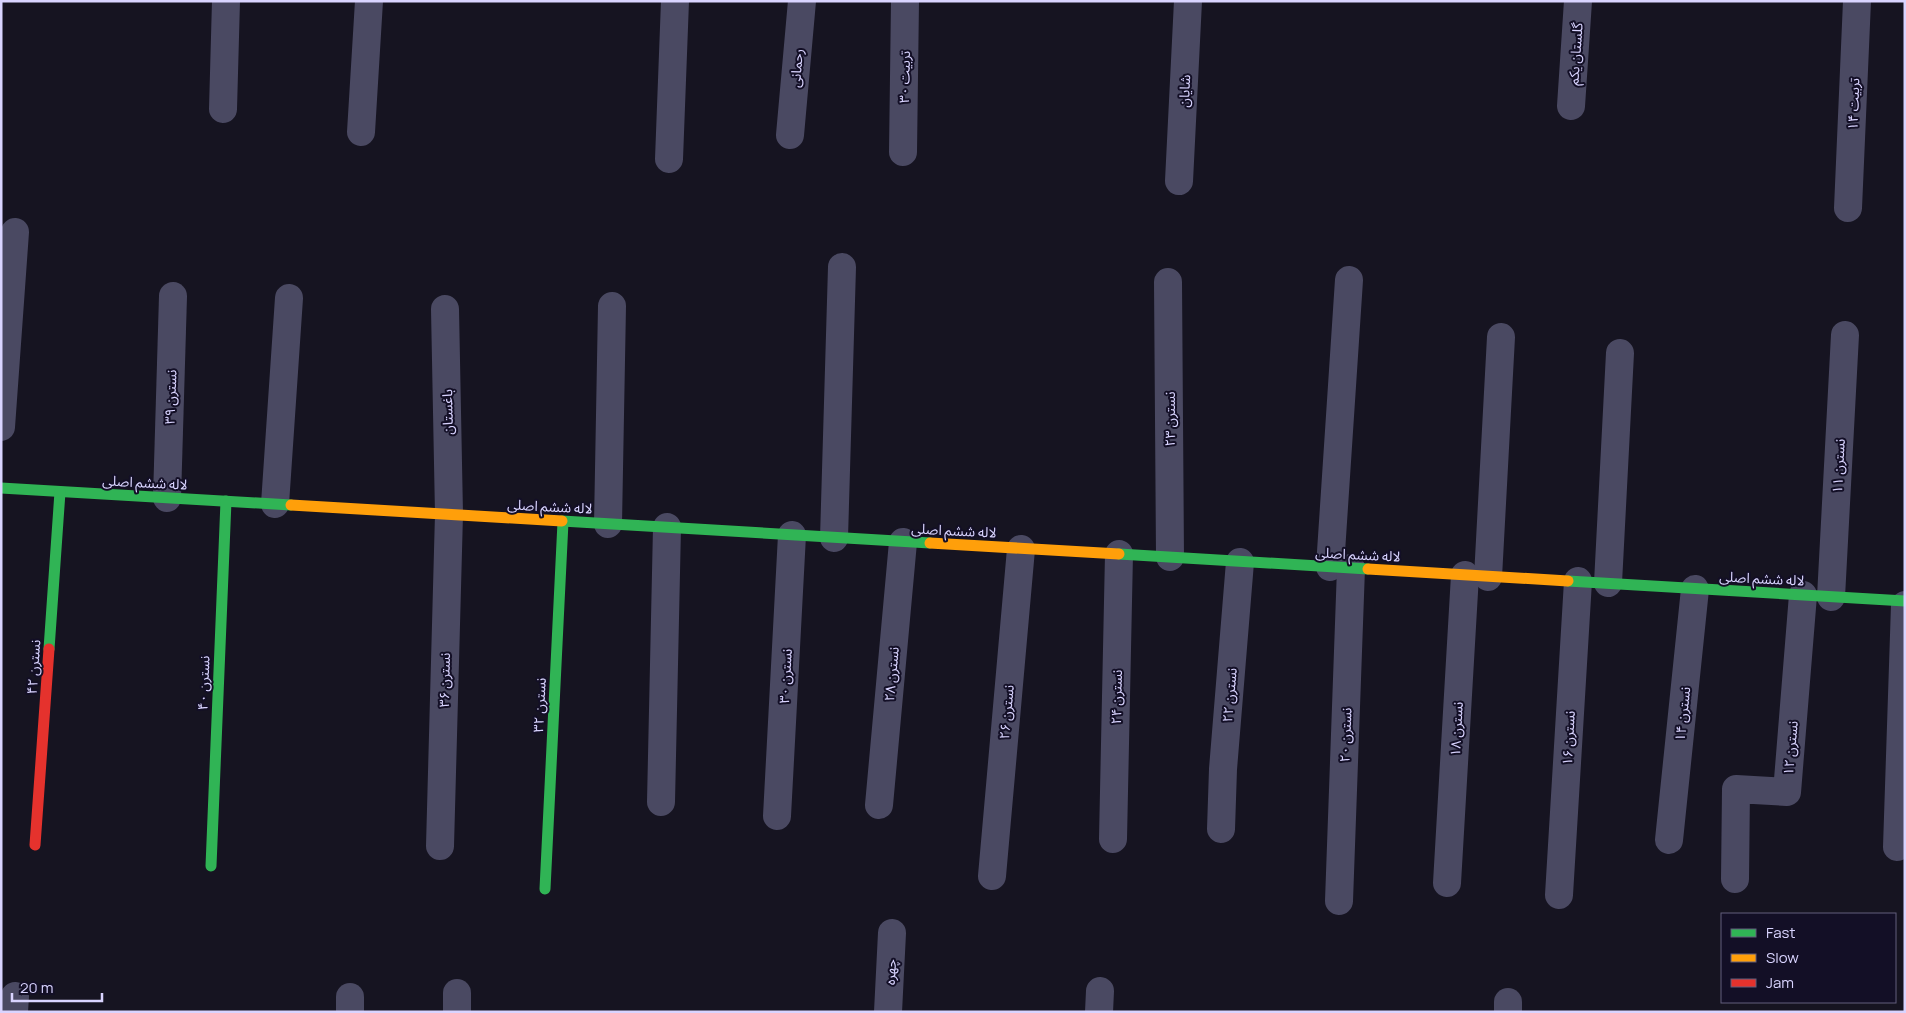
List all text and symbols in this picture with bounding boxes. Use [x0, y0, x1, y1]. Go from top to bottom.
street label: گلستان یکم [1563, 22, 1589, 86]
street label: رحمانی [785, 48, 807, 88]
street label: تربیت ۳۰ [894, 51, 914, 103]
street label: شایان [1174, 74, 1194, 108]
street label: تربیت ۱۴ [1843, 77, 1863, 131]
street label: نسترن ۳۹ [160, 369, 180, 425]
street label: باغستان [437, 389, 457, 435]
street label: نسترن ۲۳ [1160, 391, 1179, 446]
street label: نسترن ۱۱ [1827, 438, 1849, 494]
street label: لاله ششم اصلی [102, 470, 188, 496]
street label: لاله ششم اصلی [507, 494, 593, 520]
street label: لاله ششم اصلی [911, 518, 997, 544]
street label: لاله ششم اصلی [1315, 542, 1401, 568]
street label: لاله ششم اصلی [1719, 566, 1805, 592]
street label: نسترن ۴۲ [22, 639, 44, 695]
street label: نسترن ۲۸ [879, 646, 903, 702]
street label: نسترن ۳۰ [774, 648, 796, 704]
street label: نسترن ۳۶ [434, 652, 454, 708]
street label: نسترن ۴۰ [193, 655, 213, 711]
street label: نسترن ۲۲ [1217, 667, 1241, 723]
street label: نسترن ۲۴ [1106, 669, 1126, 725]
street label: نسترن ۳۲ [528, 677, 550, 733]
street label: نسترن ۲۶ [994, 684, 1018, 740]
street label: نسترن ۱۴ [1670, 686, 1694, 742]
street label: نسترن ۱۸ [1445, 701, 1467, 757]
street label: نسترن ۲۰ [1335, 707, 1355, 763]
street label: نسترن ۱۶ [1557, 710, 1579, 766]
street label: نسترن ۱۲ [1778, 720, 1802, 776]
legend [1721, 913, 1896, 1003]
text: Fast [1766, 922, 1795, 943]
text: Slow [1766, 947, 1799, 968]
street label: چهره [880, 959, 901, 986]
scale bar [12, 970, 102, 1002]
text: Jam [1766, 972, 1794, 993]
text: 20 m [20, 977, 53, 998]

